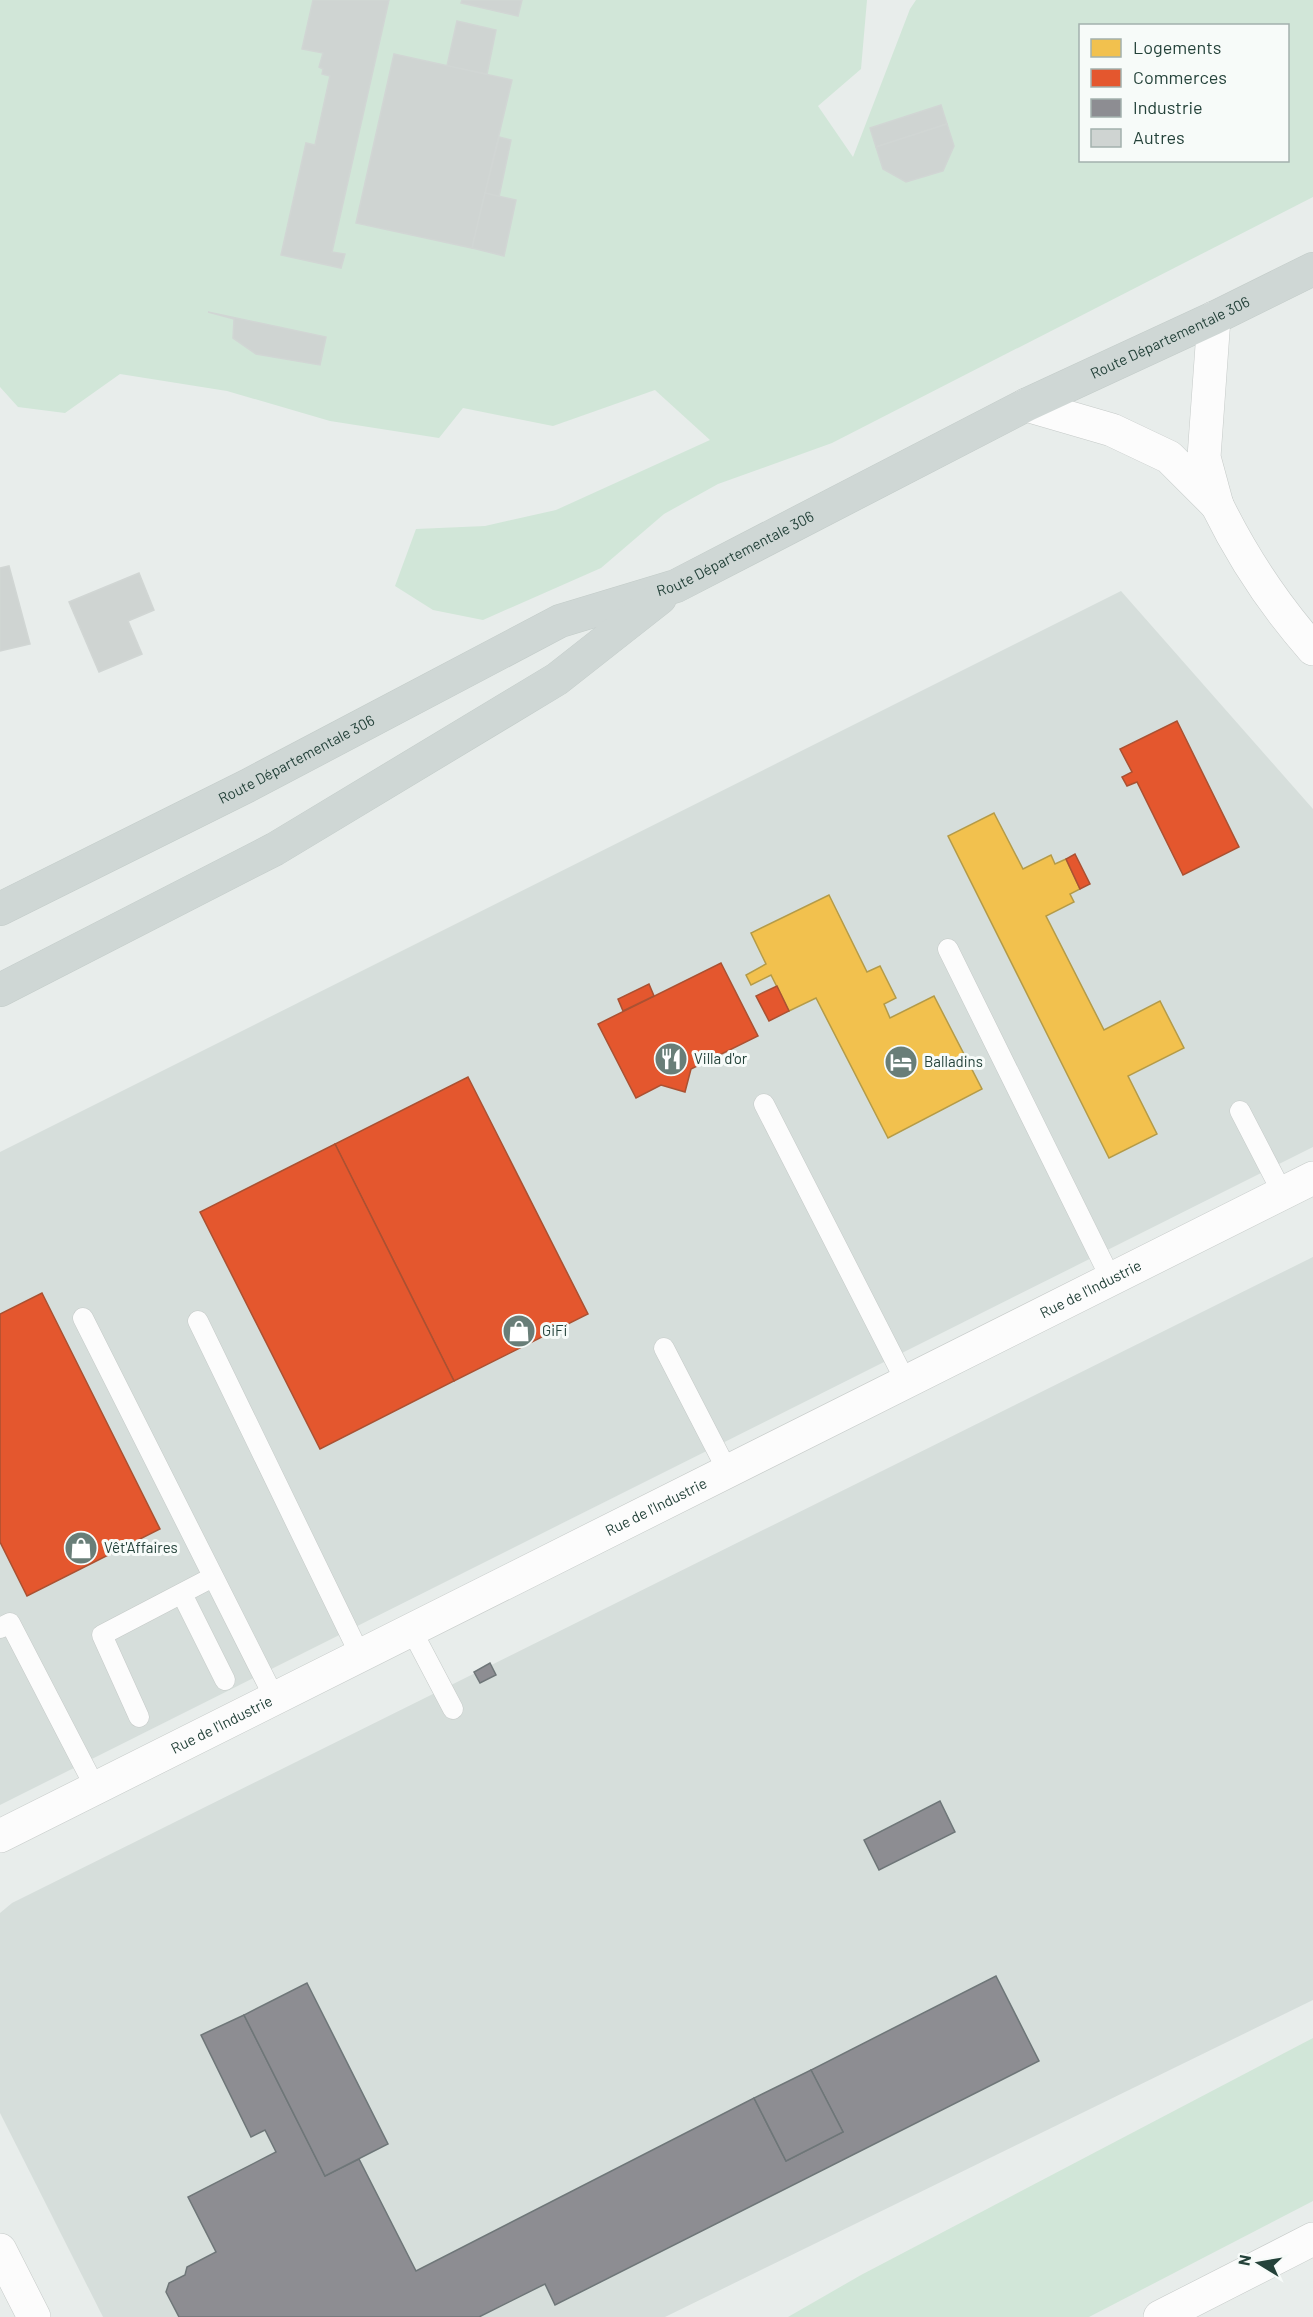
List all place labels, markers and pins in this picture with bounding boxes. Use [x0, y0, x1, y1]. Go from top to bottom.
restaurant icon: Villa d'or [653, 1041, 689, 1077]
hotel icon: Balladins [883, 1044, 919, 1080]
place label: Villa d'or [694, 1049, 748, 1067]
place label: Balladins [924, 1052, 983, 1070]
shop icon: GiFi [501, 1313, 537, 1349]
place label: GiFi [542, 1321, 567, 1339]
shop icon: Vêt'Affaires [63, 1530, 99, 1566]
place label: Vêt'Affaires [104, 1538, 178, 1556]

